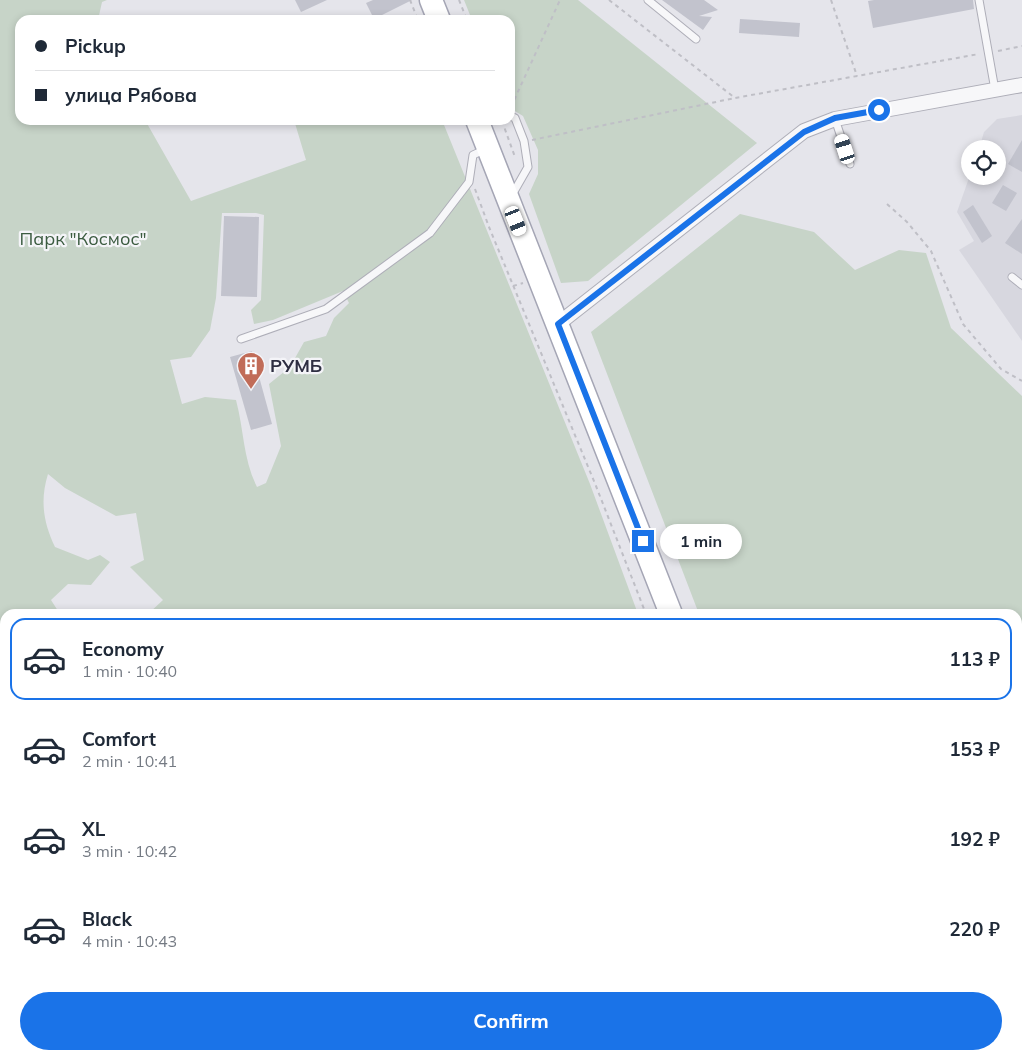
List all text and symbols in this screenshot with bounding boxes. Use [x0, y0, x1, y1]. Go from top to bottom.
text: Pickup [65, 34, 126, 58]
text: улица Рябова [65, 83, 197, 107]
route start [868, 99, 890, 121]
car [833, 132, 856, 166]
map controls [961, 140, 1006, 185]
button: locate [961, 140, 1006, 185]
car [503, 204, 528, 238]
park label: Парк "Космос" [19, 227, 147, 250]
building icon: РУМБ [236, 351, 266, 390]
place label: РУМБ [270, 354, 322, 377]
callout: 1 min [660, 524, 743, 558]
route end [632, 530, 654, 552]
text: 1 min [680, 531, 722, 551]
icon: car [22, 637, 67, 682]
text: Economy [82, 637, 164, 661]
text: 113 ₽ [949, 647, 1000, 671]
text: 1 min · 10:40 [82, 661, 177, 681]
icon: car [22, 727, 67, 772]
text: Comfort [82, 727, 156, 751]
text: 153 ₽ [949, 737, 1000, 761]
text: 2 min · 10:41 [82, 751, 177, 771]
icon: car [22, 817, 67, 862]
text: XL [82, 817, 105, 841]
text: 192 ₽ [949, 827, 1000, 851]
text: 3 min · 10:42 [82, 841, 177, 861]
icon: car [22, 907, 67, 952]
text: Black [82, 907, 132, 931]
text: 220 ₽ [949, 917, 1000, 941]
text: 4 min · 10:43 [82, 931, 177, 951]
button: Confirm [20, 992, 1002, 1050]

